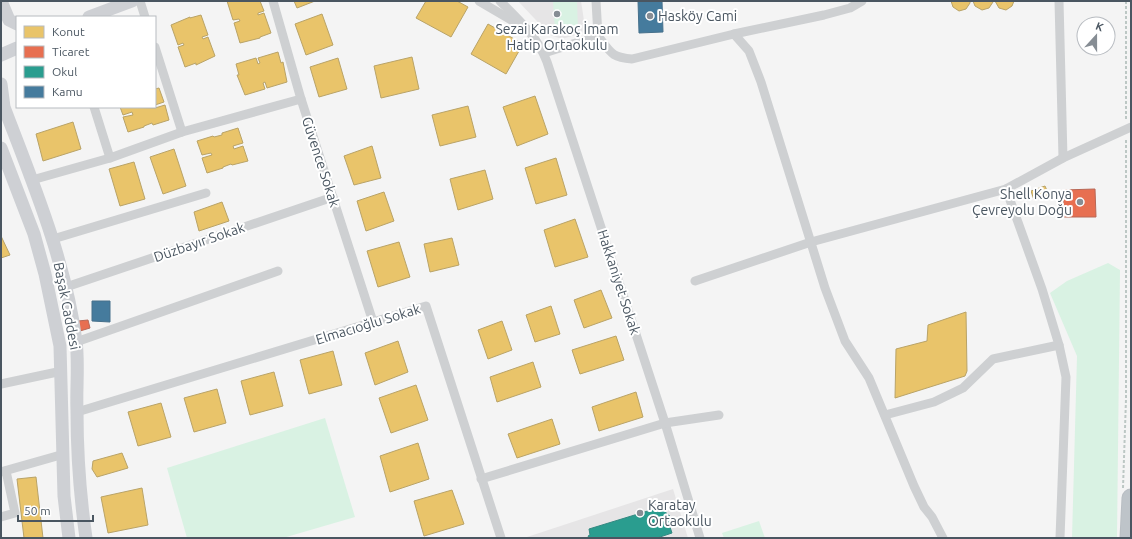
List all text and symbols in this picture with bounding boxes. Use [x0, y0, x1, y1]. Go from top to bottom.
place label: Hasköy Cami [658, 8, 737, 24]
marker: Sezai Karakoç İmam Hatip Ortaokulu [552, 9, 562, 19]
marker: Hasköy Cami [645, 11, 655, 21]
legend [16, 16, 156, 108]
north arrow [1076, 16, 1116, 56]
text: K [1094, 20, 1106, 34]
place label: Sezai Karakoç İmam Hatip Ortaokulu [495, 21, 619, 53]
text: Konut [52, 25, 85, 38]
text: Ticaret [52, 45, 90, 58]
text: Okul [52, 65, 77, 78]
text: Kamu [52, 85, 83, 98]
street label: Güvence Sokak [299, 115, 343, 209]
place label: Shell Konya Çevreyolu Doğu [972, 186, 1072, 218]
marker: Shell Konya Çevreyolu Doğu [1075, 197, 1085, 207]
street label: Düzbayır Sokak [151, 219, 247, 265]
street label: Hakkaniyet Sokak [594, 227, 644, 337]
street label: Başak Caddesi [51, 261, 83, 351]
street label: Elmacıoğlu Sokak [314, 300, 422, 348]
scale bar [18, 497, 93, 523]
place label: Karatay Ortaokulu [648, 497, 712, 529]
text: 50 m [24, 504, 51, 517]
marker: Karatay Ortaokulu [635, 508, 645, 518]

